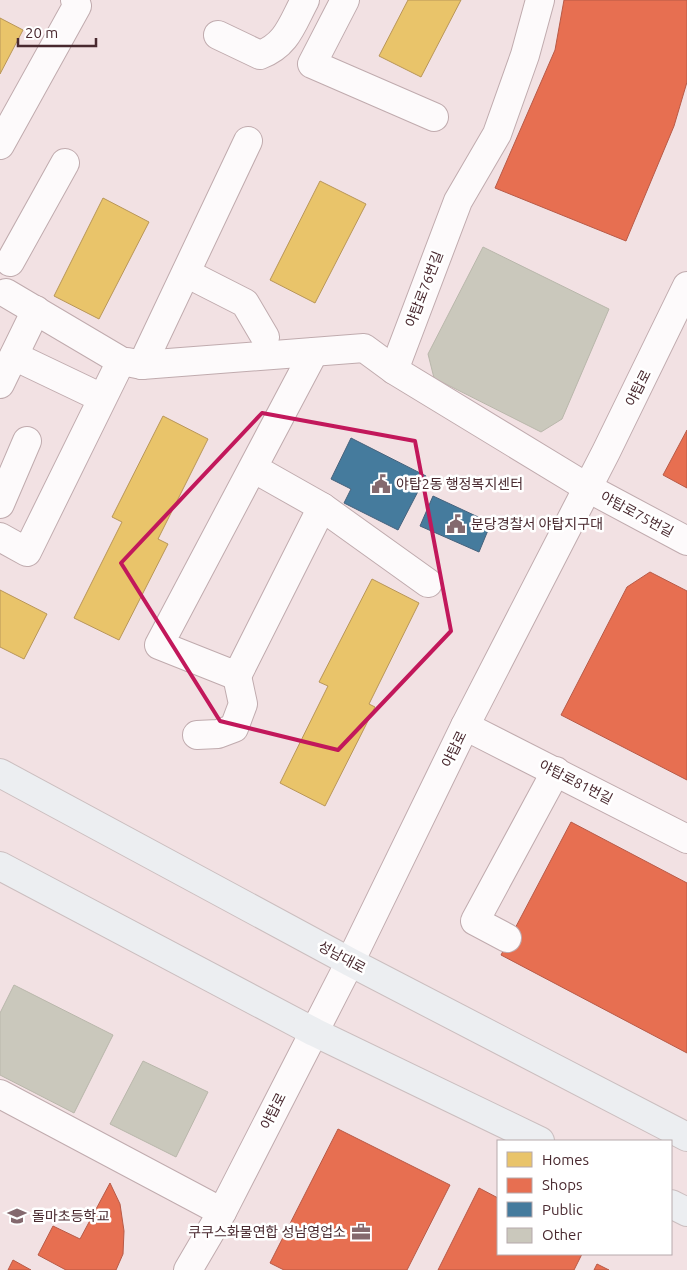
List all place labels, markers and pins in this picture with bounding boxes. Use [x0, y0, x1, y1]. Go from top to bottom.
public building icon: 야탑2동 행정복지센터 [370, 473, 392, 495]
place label: 야탑2동 행정복지센터 [396, 476, 523, 492]
public building icon: 분당경찰서 야탑지구대 [445, 513, 467, 535]
place label: 분당경찰서 야탑지구대 [471, 516, 603, 532]
school or university icon: 돌마초등학교 [6, 1205, 28, 1227]
place label: 돌마초등학교 [32, 1208, 109, 1224]
office icon: 쿠쿠스화물연합 성남영업소 [350, 1221, 372, 1243]
place label: 쿠쿠스화물연합 성남영업소 [188, 1224, 346, 1240]

